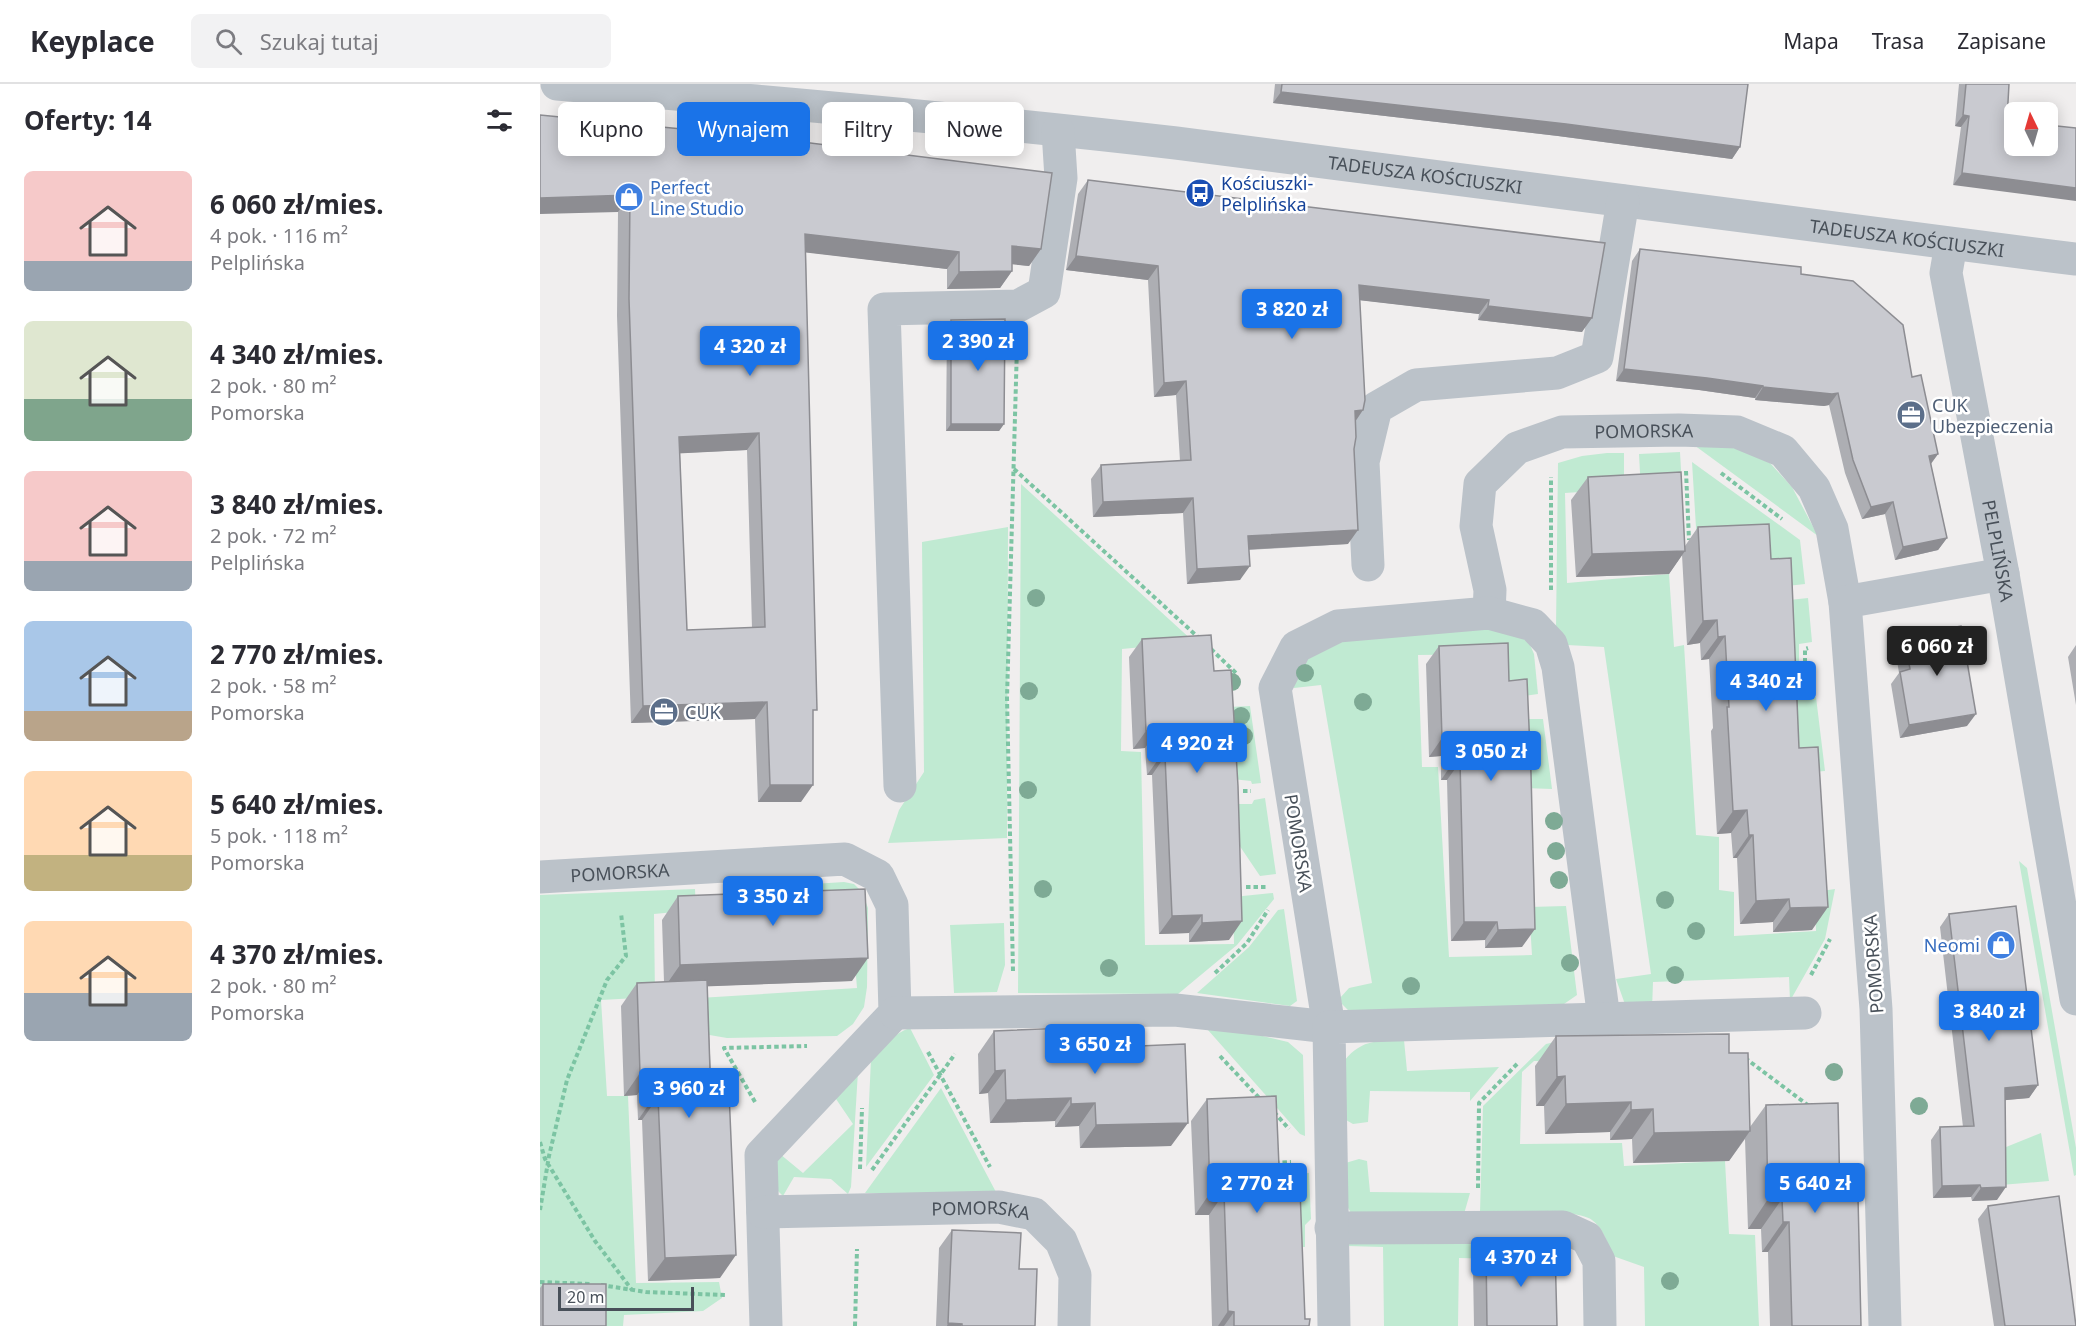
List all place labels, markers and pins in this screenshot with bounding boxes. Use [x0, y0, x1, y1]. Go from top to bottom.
place label: Kościuszki- Pelplińska [1221, 171, 1313, 216]
place label: Perfect Line Studio [650, 175, 744, 220]
bus stop icon: Kościuszki- Pelplińska [1184, 177, 1216, 209]
shop icon: Perfect Line Studio [613, 181, 645, 213]
pin: 3 820 zł [1230, 289, 1354, 340]
pin: 2 390 zł [916, 321, 1040, 372]
pin: 4 320 zł [688, 326, 812, 377]
place label: CUK Ubezpieczenia [1932, 393, 2054, 438]
office icon: CUK Ubezpieczenia [1895, 399, 1927, 431]
pin: 6 060 zł [1875, 626, 1999, 677]
pin: 4 340 zł [1704, 661, 1828, 712]
office icon: CUK [648, 696, 680, 728]
place label: CUK [685, 700, 722, 724]
pin: 4 920 zł [1135, 723, 1259, 774]
pin: 3 050 zł [1429, 731, 1553, 782]
pin: 3 350 zł [711, 876, 835, 927]
shop icon: Neomi [1985, 929, 2017, 961]
place label: Neomi [1924, 933, 1980, 957]
pin: 3 840 zł [1927, 991, 2051, 1042]
pin: 3 650 zł [1033, 1024, 1157, 1075]
pin: 3 960 zł [627, 1068, 751, 1119]
pin: 2 770 zł [1195, 1163, 1319, 1214]
pin: 5 640 zł [1753, 1163, 1877, 1214]
pin: 4 370 zł [1459, 1237, 1583, 1288]

